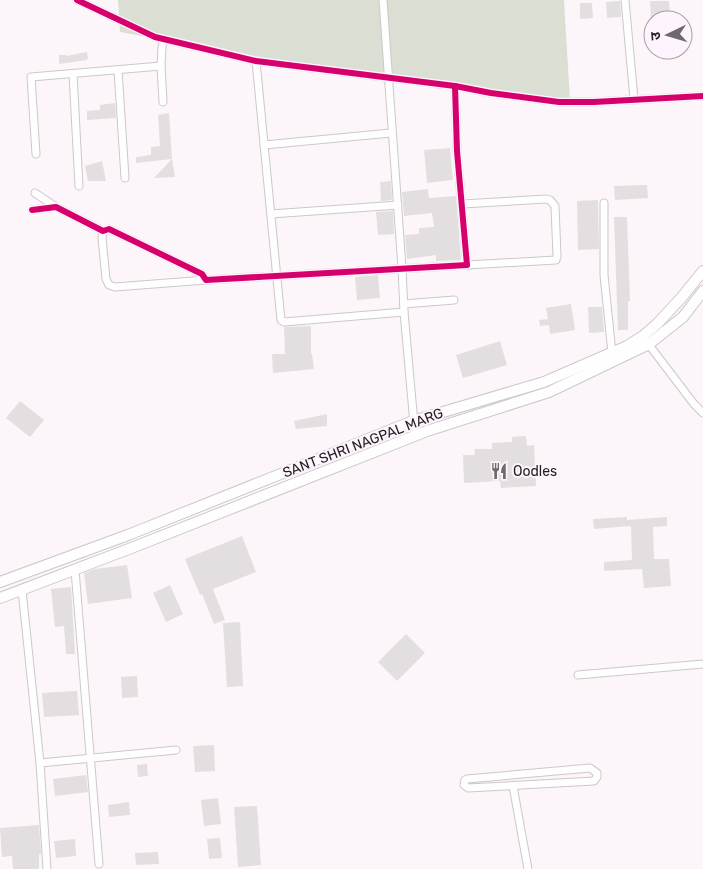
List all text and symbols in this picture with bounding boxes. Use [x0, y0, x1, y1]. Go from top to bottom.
north arrow [643, 10, 693, 60]
text: उ [647, 30, 664, 41]
street label: SANT SHRI NAGPAL MARG [280, 405, 446, 481]
restaurant icon: Oodles [489, 461, 509, 481]
place label: Oodles [513, 463, 557, 480]

